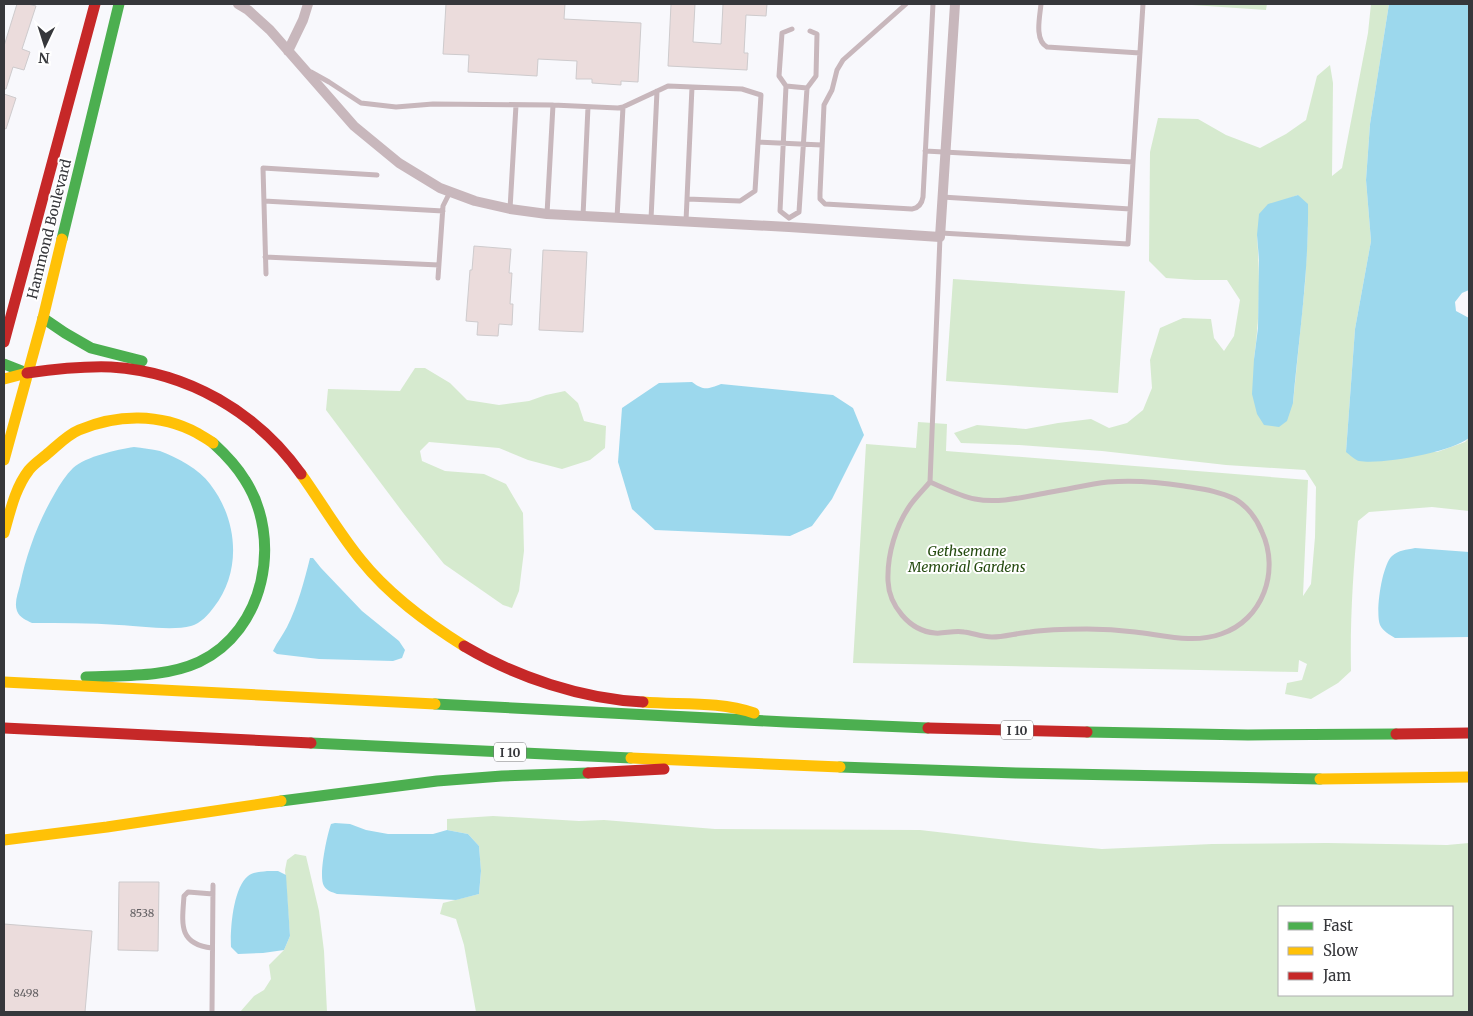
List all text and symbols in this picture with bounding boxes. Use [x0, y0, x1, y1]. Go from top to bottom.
north arrow [20, 20, 70, 70]
text: N [38, 49, 50, 67]
street label: Hammond Boulevard [23, 157, 75, 301]
park label: Gethsemane Memorial Gardens [907, 542, 1026, 576]
road number: I 10 [1001, 720, 1033, 740]
road number: I 10 [494, 742, 526, 762]
house number: 8538 [130, 906, 155, 920]
legend [1278, 906, 1453, 996]
text: Fast [1323, 916, 1353, 935]
text: Slow [1323, 941, 1358, 960]
text: Jam [1322, 966, 1351, 985]
house number: 8498 [13, 986, 39, 1000]

